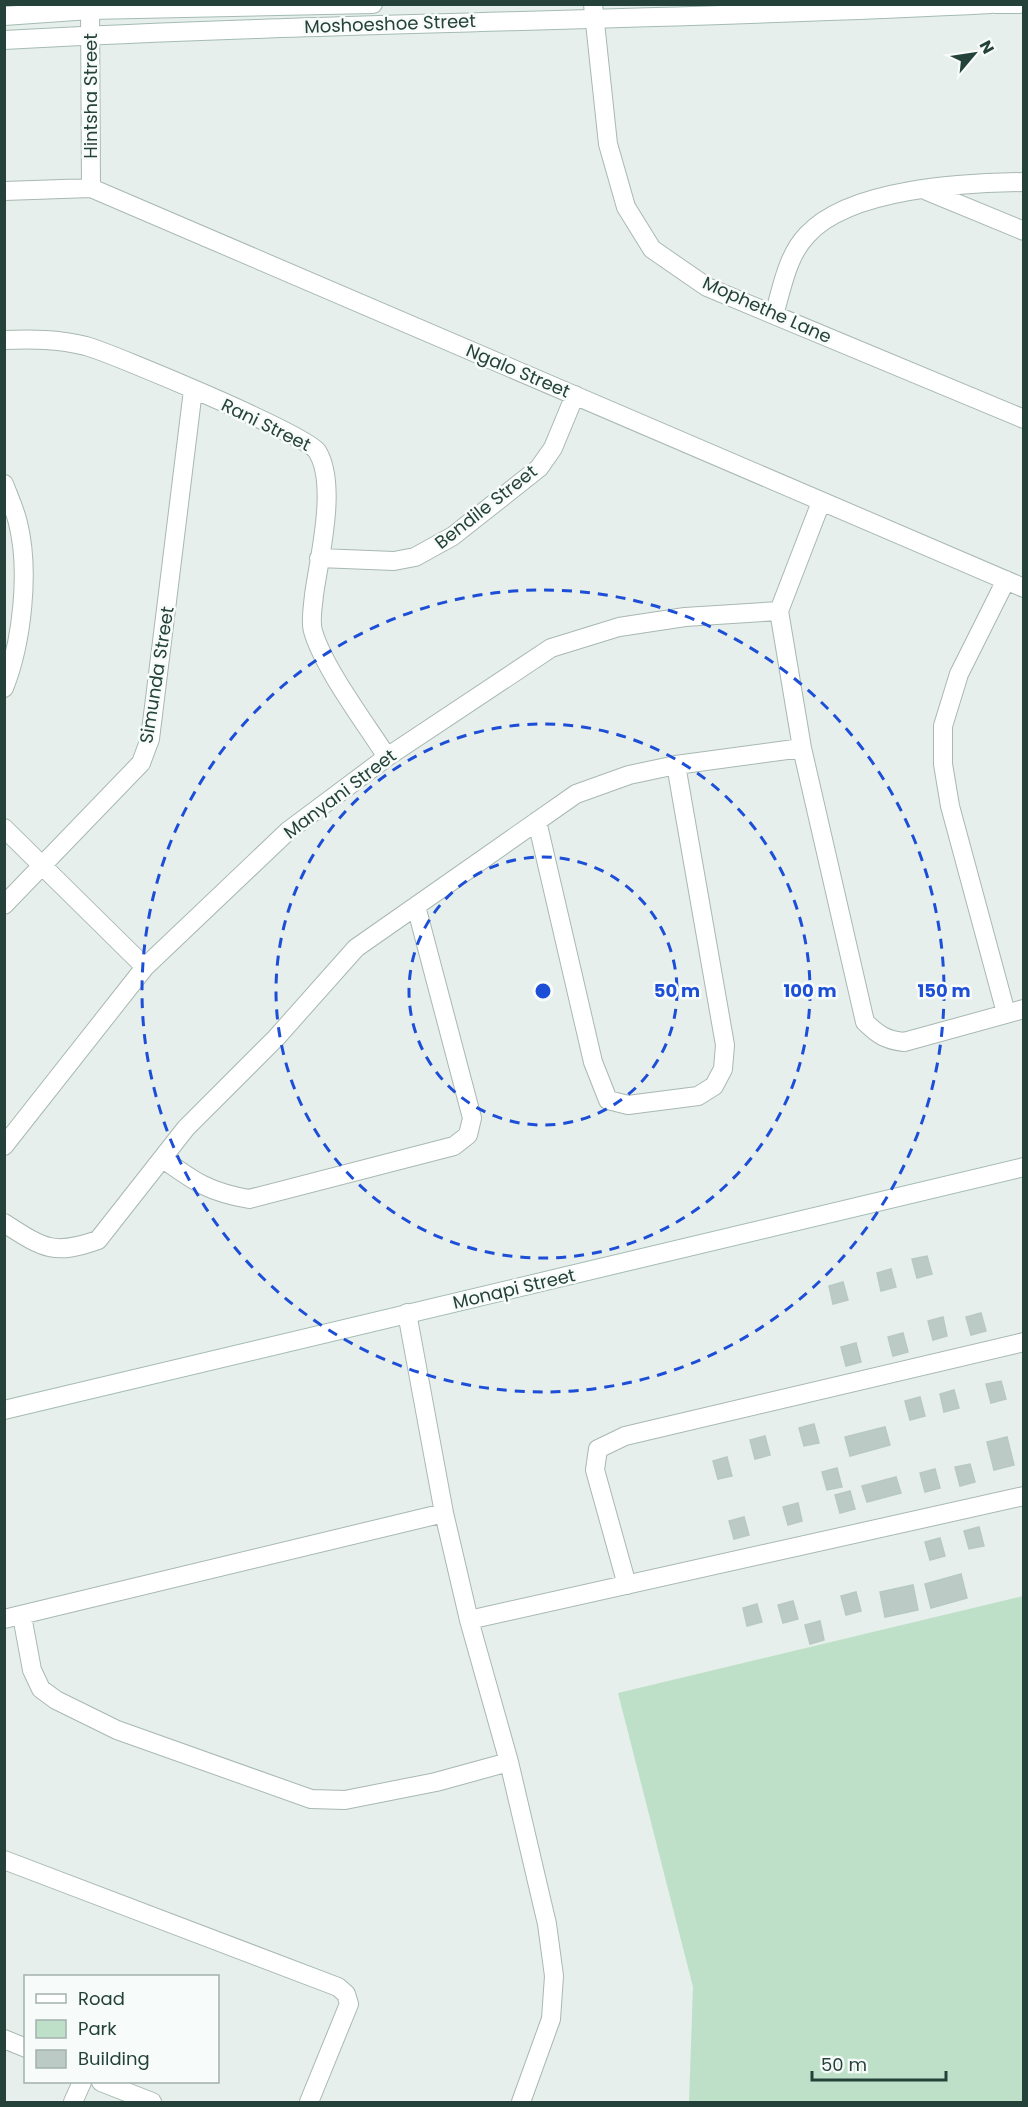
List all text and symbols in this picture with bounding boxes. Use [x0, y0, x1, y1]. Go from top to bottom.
street label: Moshoeshoe Street [304, 8, 476, 39]
north arrow [944, 24, 1004, 84]
street label: Hintsha Street [78, 33, 103, 159]
text: N [974, 36, 1000, 58]
street label: Mophethe Lane [699, 270, 836, 349]
street label: Ngalo Street [462, 337, 574, 404]
street label: Rani Street [217, 392, 315, 457]
street label: Bendile Street [429, 459, 542, 554]
street label: Simunda Street [133, 605, 180, 745]
street label: Manyani Street [278, 743, 401, 844]
text: 50 m [654, 978, 700, 1003]
text: 100 m [783, 978, 837, 1003]
text: 150 m [917, 978, 971, 1003]
centre of rings [533, 981, 553, 1001]
street label: Monapi Street [450, 1262, 578, 1315]
legend [24, 1975, 219, 2083]
text: Road [78, 1986, 125, 2011]
text: Park [78, 2016, 117, 2041]
scale bar [812, 2044, 946, 2082]
text: Building [78, 2046, 150, 2071]
text: 50 m [821, 2052, 867, 2077]

